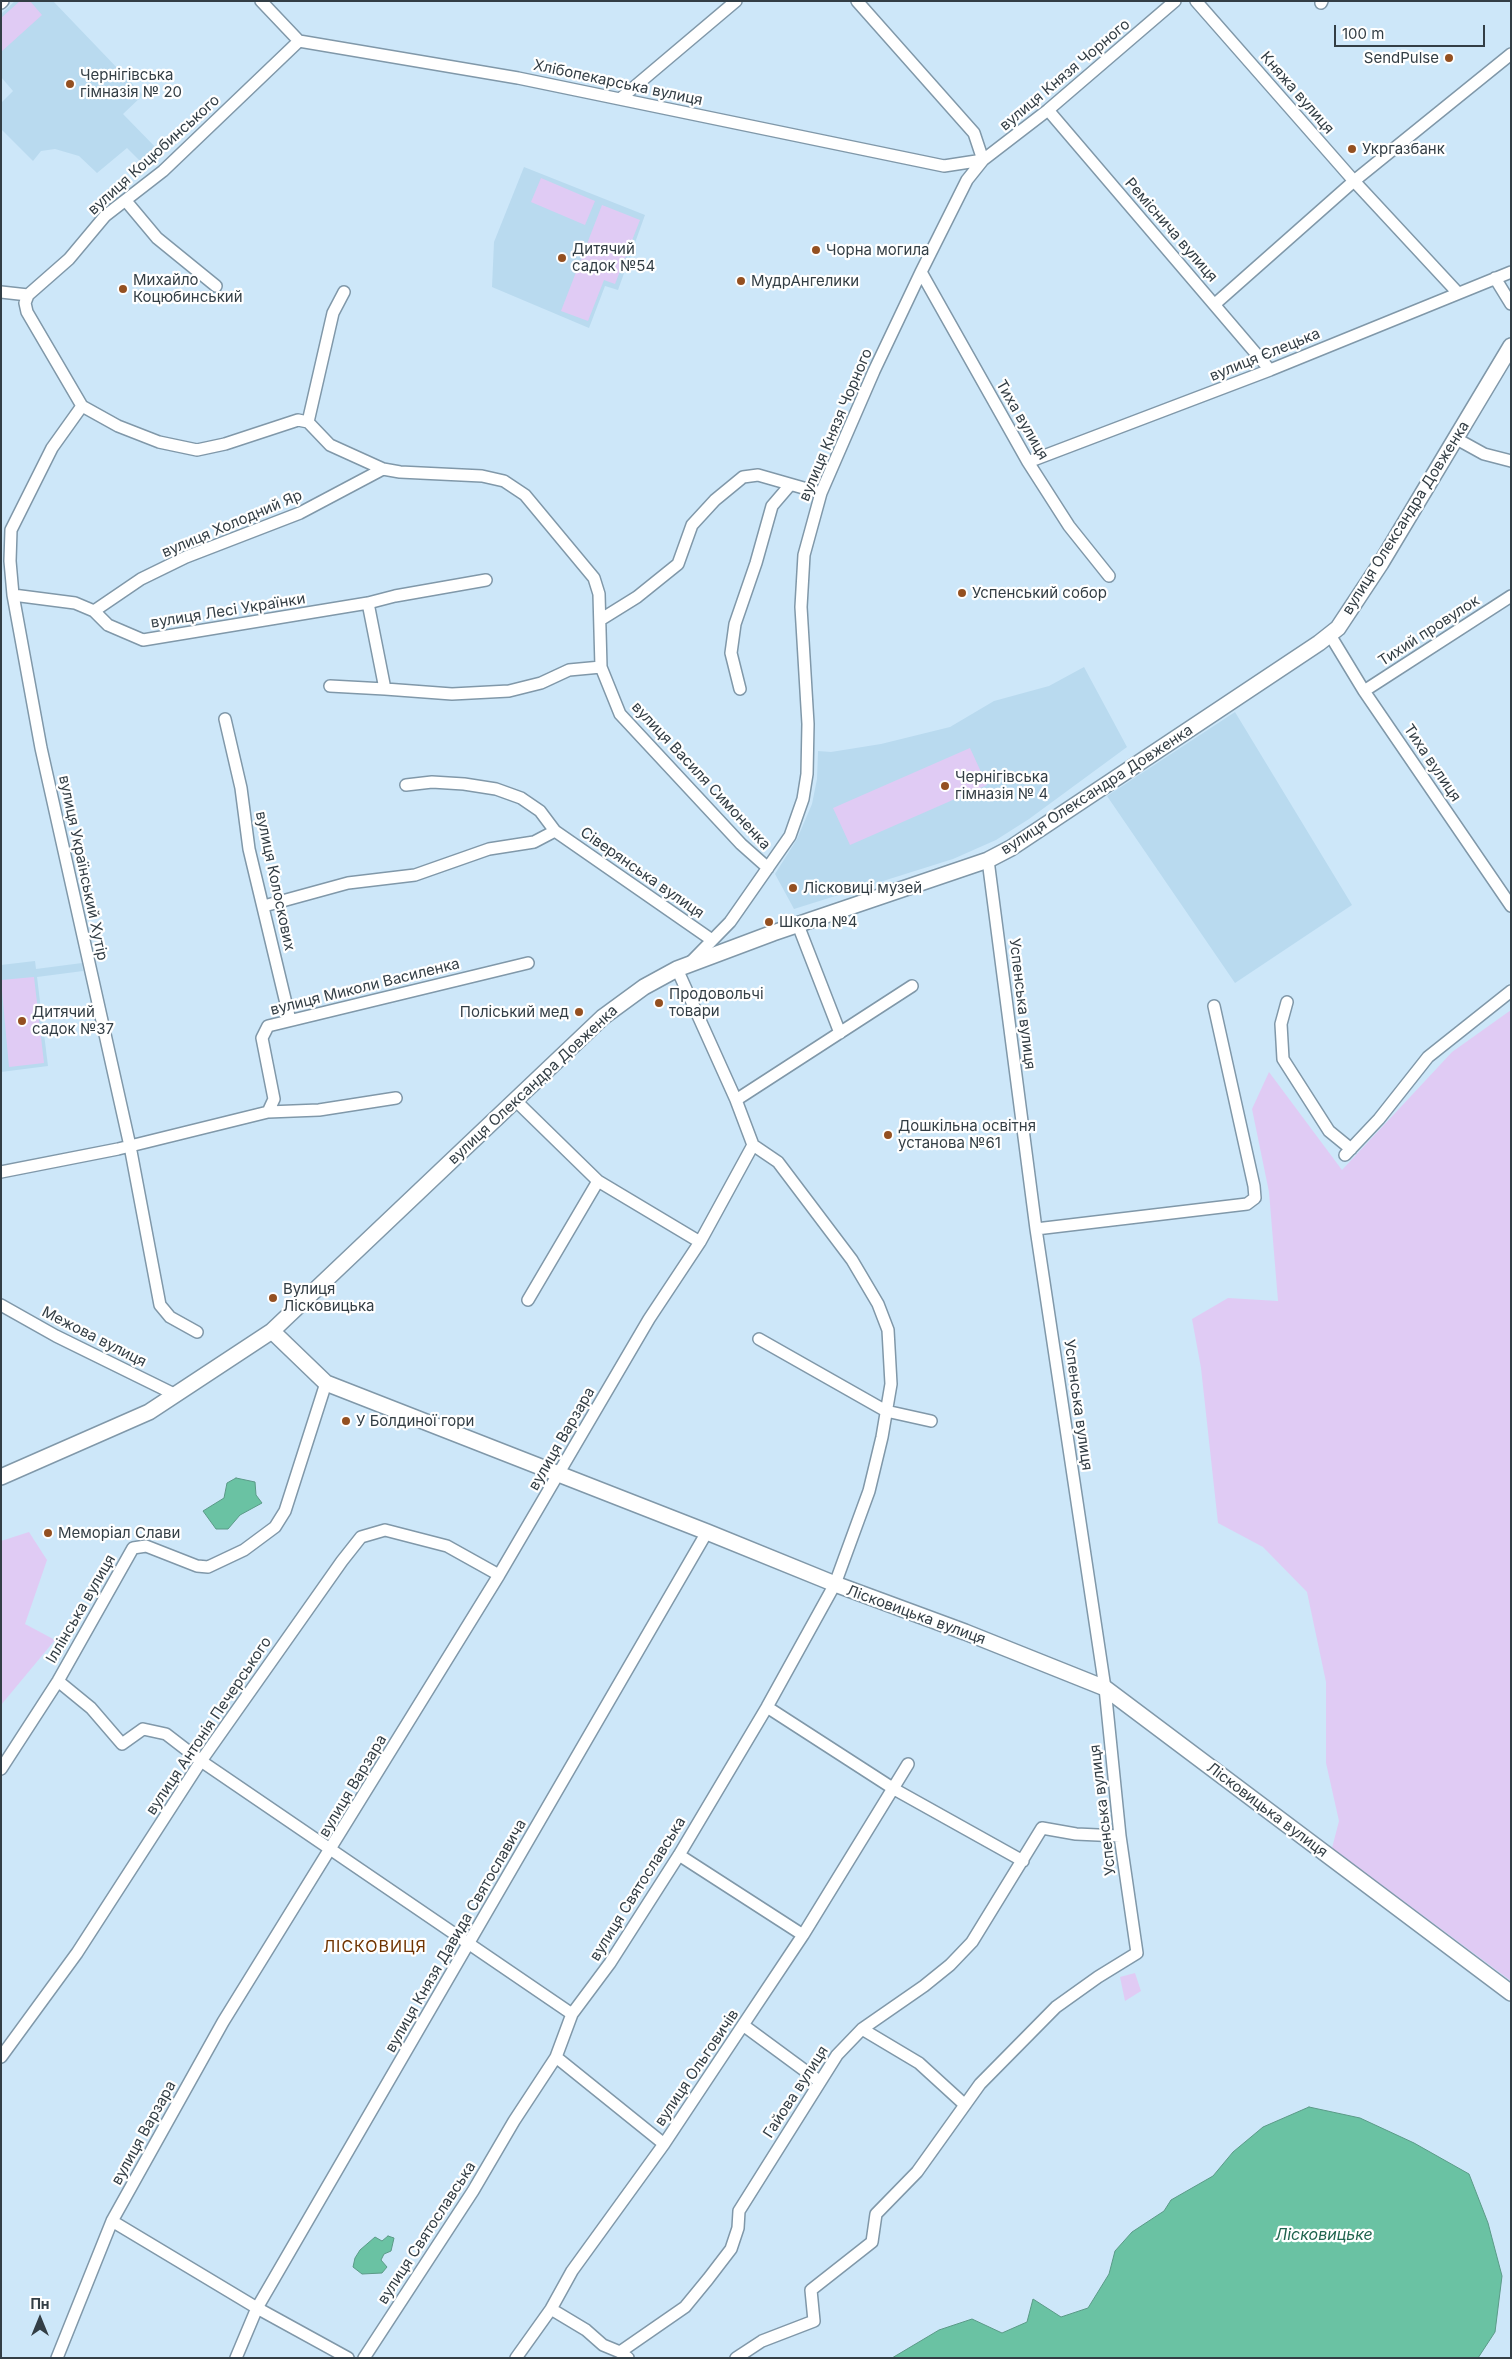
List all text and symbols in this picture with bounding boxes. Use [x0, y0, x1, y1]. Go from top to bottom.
street label: вулиця Князя Чорного [996, 15, 1134, 135]
scale bar [1337, 15, 1488, 47]
text: 100 m [1342, 24, 1384, 43]
street label: Княжа вулиця [1256, 48, 1338, 138]
place label: SendPulse [1364, 49, 1439, 67]
marker: SendPulse [1443, 52, 1455, 64]
street label: Хлібопекарська вулиця [532, 56, 704, 110]
place label: Чернігівська гімназія № 20 [80, 66, 182, 101]
marker: Чернігівська гімназія № 20 [64, 78, 76, 90]
street label: вулиця Коцюбинського [84, 91, 224, 219]
place label: Укргазбанк [1362, 140, 1445, 158]
marker: Укргазбанк [1346, 143, 1358, 155]
street label: Реміснича вулиця [1121, 174, 1221, 286]
place label: Дитячий садок №54 [572, 240, 655, 275]
place label: Чорна могила [826, 241, 929, 259]
marker: Чорна могила [810, 244, 822, 256]
marker: Дитячий садок №54 [556, 252, 568, 264]
place label: Михайло Коцюбинський [133, 271, 243, 306]
place label: МудрАнгелики [751, 272, 859, 290]
marker: МудрАнгелики [735, 275, 747, 287]
marker: Михайло Коцюбинський [117, 283, 129, 295]
street label: вулиця Єлецька [1207, 325, 1323, 385]
street label: вулиця Князя Чорного [796, 346, 876, 504]
street label: Тиха вулиця [992, 377, 1052, 463]
street label: вулиця Олександра Довженка [1339, 418, 1473, 618]
street label: вулиця Холодний Яр [159, 486, 305, 562]
place label: Успенський собор [972, 584, 1107, 602]
marker: Успенський собор [956, 587, 968, 599]
street label: вулиця Лесі Українки [149, 590, 307, 632]
street label: Тихий провулок [1375, 592, 1483, 670]
street label: вулиця Василя Симоненка [628, 698, 774, 854]
street label: вулиця Олександра Довженка [998, 721, 1196, 859]
street label: Тиха вулиця [1400, 721, 1464, 805]
place label: Чернігівська гімназія № 4 [955, 768, 1048, 803]
street label: вулиця Український Хутір [55, 774, 111, 962]
marker: Чернігівська гімназія № 4 [939, 780, 951, 792]
street label: вулиця Колоскових [251, 810, 299, 952]
street label: Сіверянська вулиця [577, 824, 707, 922]
place label: Лісковиці музей [803, 879, 922, 897]
marker: Лісковиці музей [787, 882, 799, 894]
place label: Школа №4 [779, 913, 857, 931]
marker: Школа №4 [763, 916, 775, 928]
street label: Успенська вулиця [1005, 937, 1039, 1071]
street label: вулиця Миколи Василенка [268, 955, 462, 1019]
place label: Продовольчі товари [669, 985, 764, 1020]
marker: Продовольчі товари [653, 997, 665, 1009]
street label: вулиця Олександра Довженка [445, 1002, 621, 1168]
place label: Дитячий садок №37 [32, 1003, 114, 1038]
place label: Поліський мед [460, 1003, 569, 1021]
marker: Поліський мед [573, 1006, 585, 1018]
marker: Дитячий садок №37 [16, 1015, 28, 1027]
place label: Дошкільна освітня установа №61 [898, 1117, 1036, 1152]
marker: Дошкільна освітня установа №61 [882, 1129, 894, 1141]
place label: Вулиця Лісковицька [283, 1280, 374, 1315]
marker: Вулиця Лісковицька [267, 1292, 279, 1304]
street label: Межова вулиця [39, 1303, 149, 1371]
street label: Успенська вулиця [1060, 1338, 1096, 1472]
street label: вулиця Варзара [525, 1384, 599, 1494]
place label: У Болдиної гори [356, 1412, 474, 1430]
marker: У Болдиної гори [340, 1415, 352, 1427]
place label: Меморіал Слави [58, 1524, 180, 1542]
marker: Меморіал Слави [42, 1527, 54, 1539]
street label: Іллінська вулиця [43, 1551, 119, 1667]
street label: Лісковицька вулиця [844, 1581, 988, 1649]
street label: вулиця Антонія Печерського [143, 1634, 275, 1818]
street label: вулиця Варзара [315, 1732, 391, 1840]
street label: Успенська вулиця [1086, 1743, 1120, 1877]
street label: Лісковицька вулиця [1203, 1759, 1331, 1861]
street label: вулиця Святославська [586, 1814, 690, 1964]
street label: вулиця Князя Давида Святославича [382, 1816, 530, 2056]
district label: ЛІСКОВИЦЯ [322, 1937, 428, 1957]
street label: вулиця Ольговичів [651, 2006, 743, 2130]
street label: Гайова вулиця [760, 2043, 832, 2141]
street label: вулиця Варзара [108, 2078, 180, 2188]
street label: вулиця Святославська [374, 2158, 480, 2308]
water label: Лісковицьке [1275, 2225, 1373, 2245]
north arrow [15, 2294, 65, 2344]
text: Пн [30, 2295, 50, 2312]

